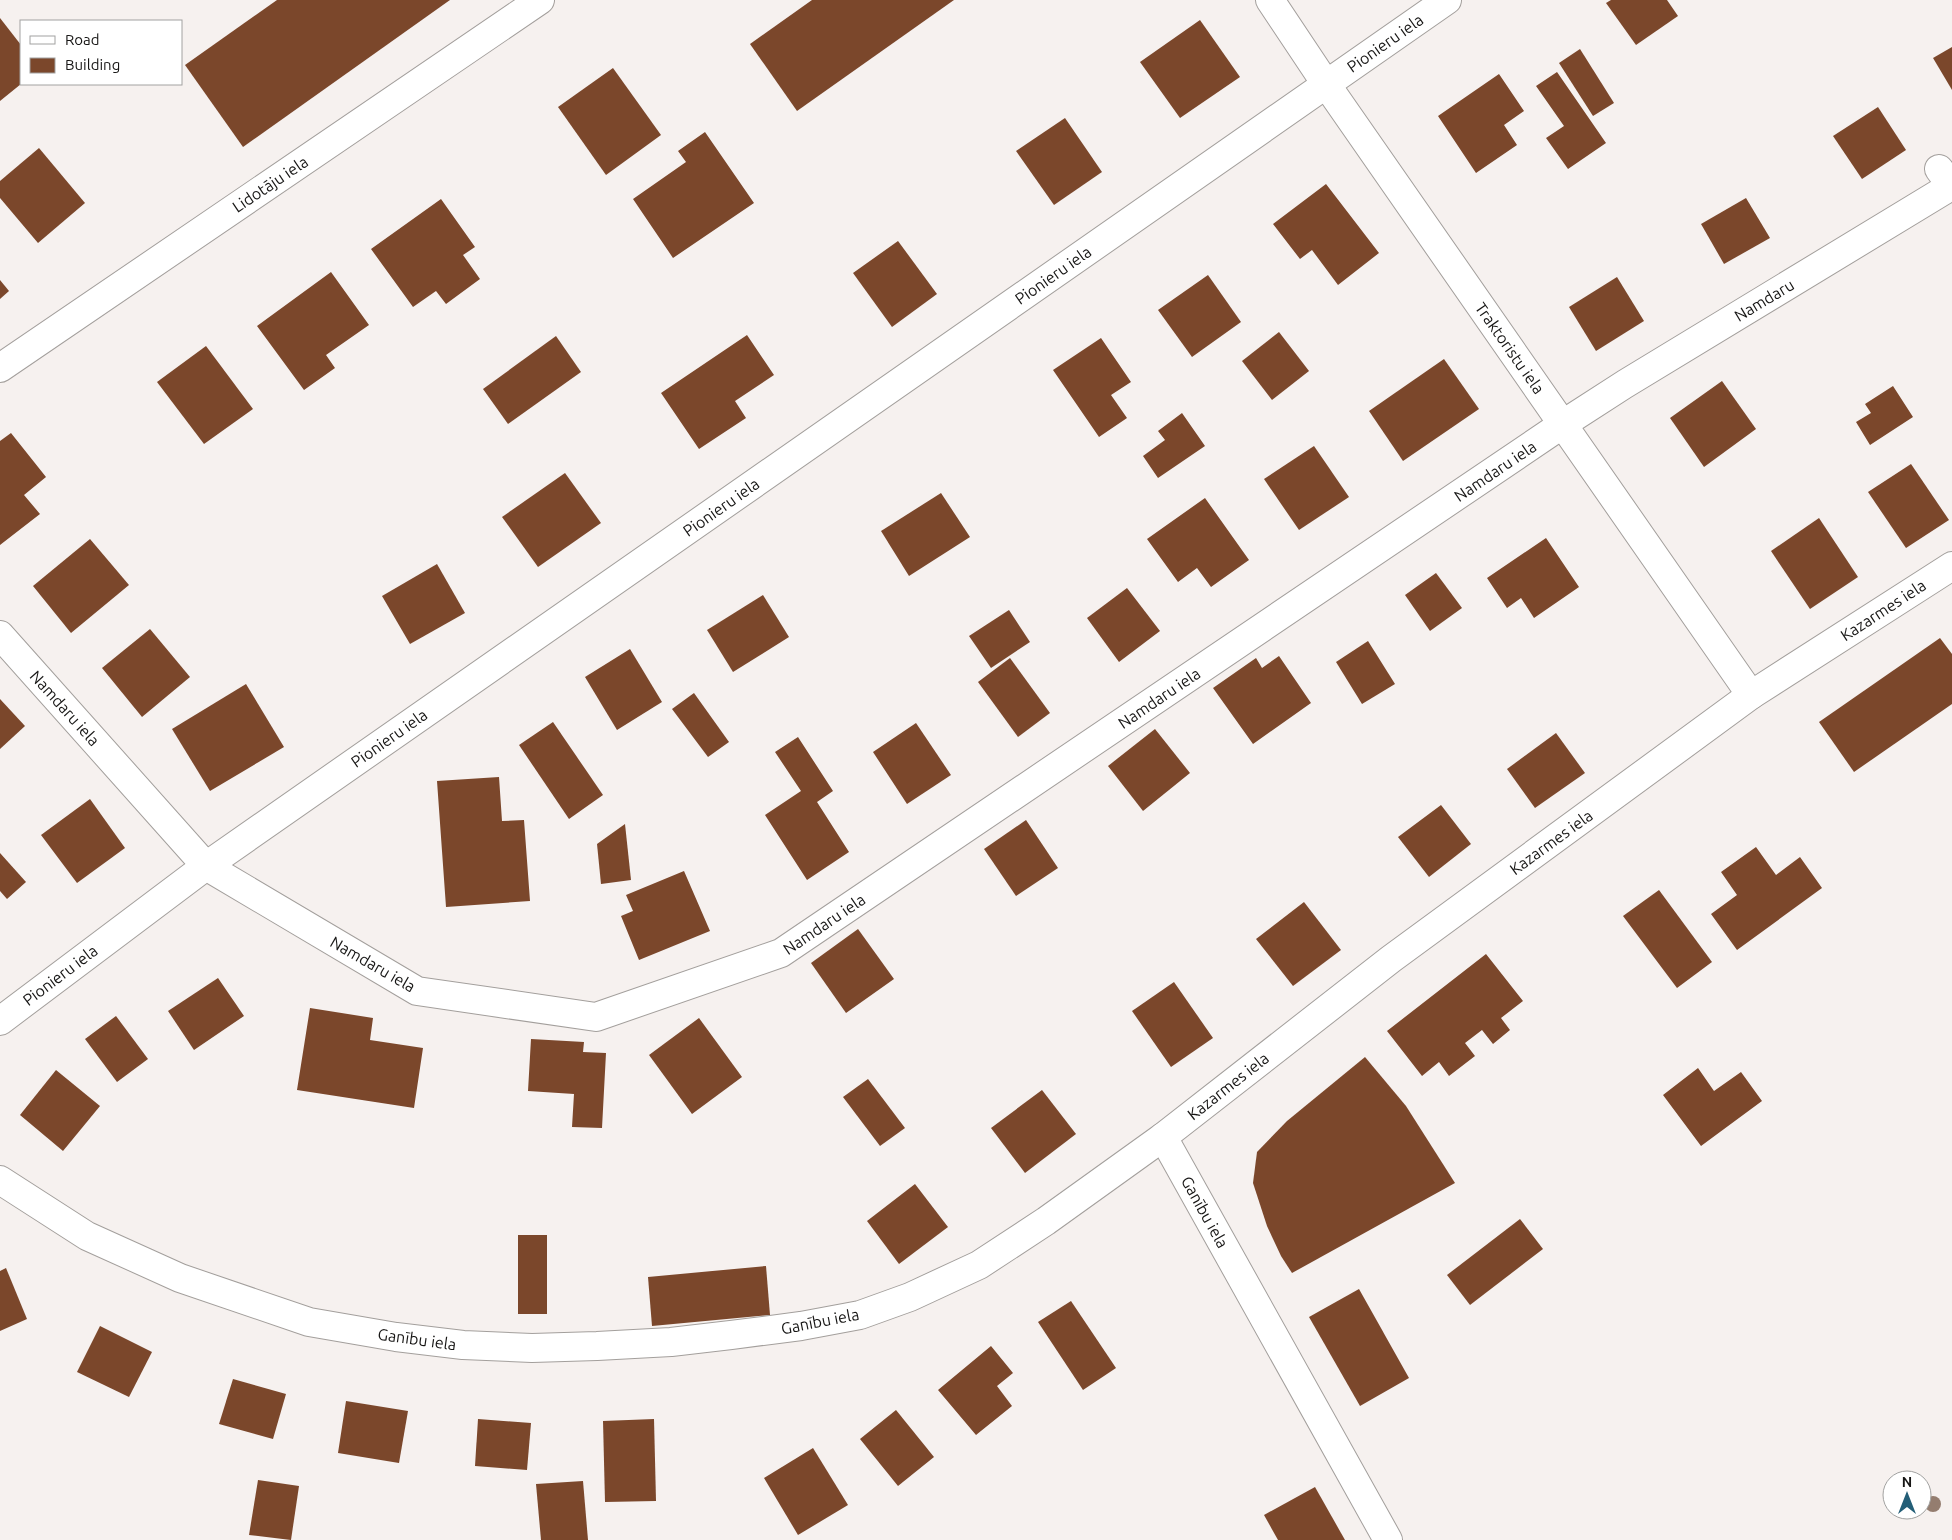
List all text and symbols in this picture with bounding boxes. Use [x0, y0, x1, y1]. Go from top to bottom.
street label: Pionieru iela [1344, 10, 1426, 76]
legend [20, 20, 182, 85]
text: Road [65, 31, 100, 48]
text: Building [65, 56, 120, 73]
street label: Lidotāju iela [229, 152, 311, 216]
street label: Pionieru iela [1012, 242, 1094, 308]
street label: Namdaru [1731, 275, 1797, 325]
street label: Traktoristu iela [1472, 299, 1548, 397]
street label: Namdaru iela [1451, 437, 1539, 505]
street label: Pionieru iela [680, 474, 762, 540]
street label: Kazarmes iela [1837, 576, 1929, 644]
street label: Namdaru iela [1115, 664, 1203, 732]
street label: Namdaru iela [27, 667, 103, 749]
street label: Pionieru iela [348, 705, 430, 771]
street label: Kazarmes iela [1506, 806, 1596, 878]
street label: Namdaru iela [780, 890, 868, 958]
street label: Namdaru iela [327, 932, 419, 996]
street label: Pionieru iela [19, 941, 101, 1009]
street label: Kazarmes iela [1184, 1049, 1272, 1123]
street label: Ganību iela [1178, 1173, 1232, 1251]
street label: Ganību iela [779, 1305, 861, 1337]
street label: Ganību iela [377, 1325, 457, 1353]
north arrow [1882, 1470, 1932, 1520]
text: N [1902, 1474, 1912, 1490]

